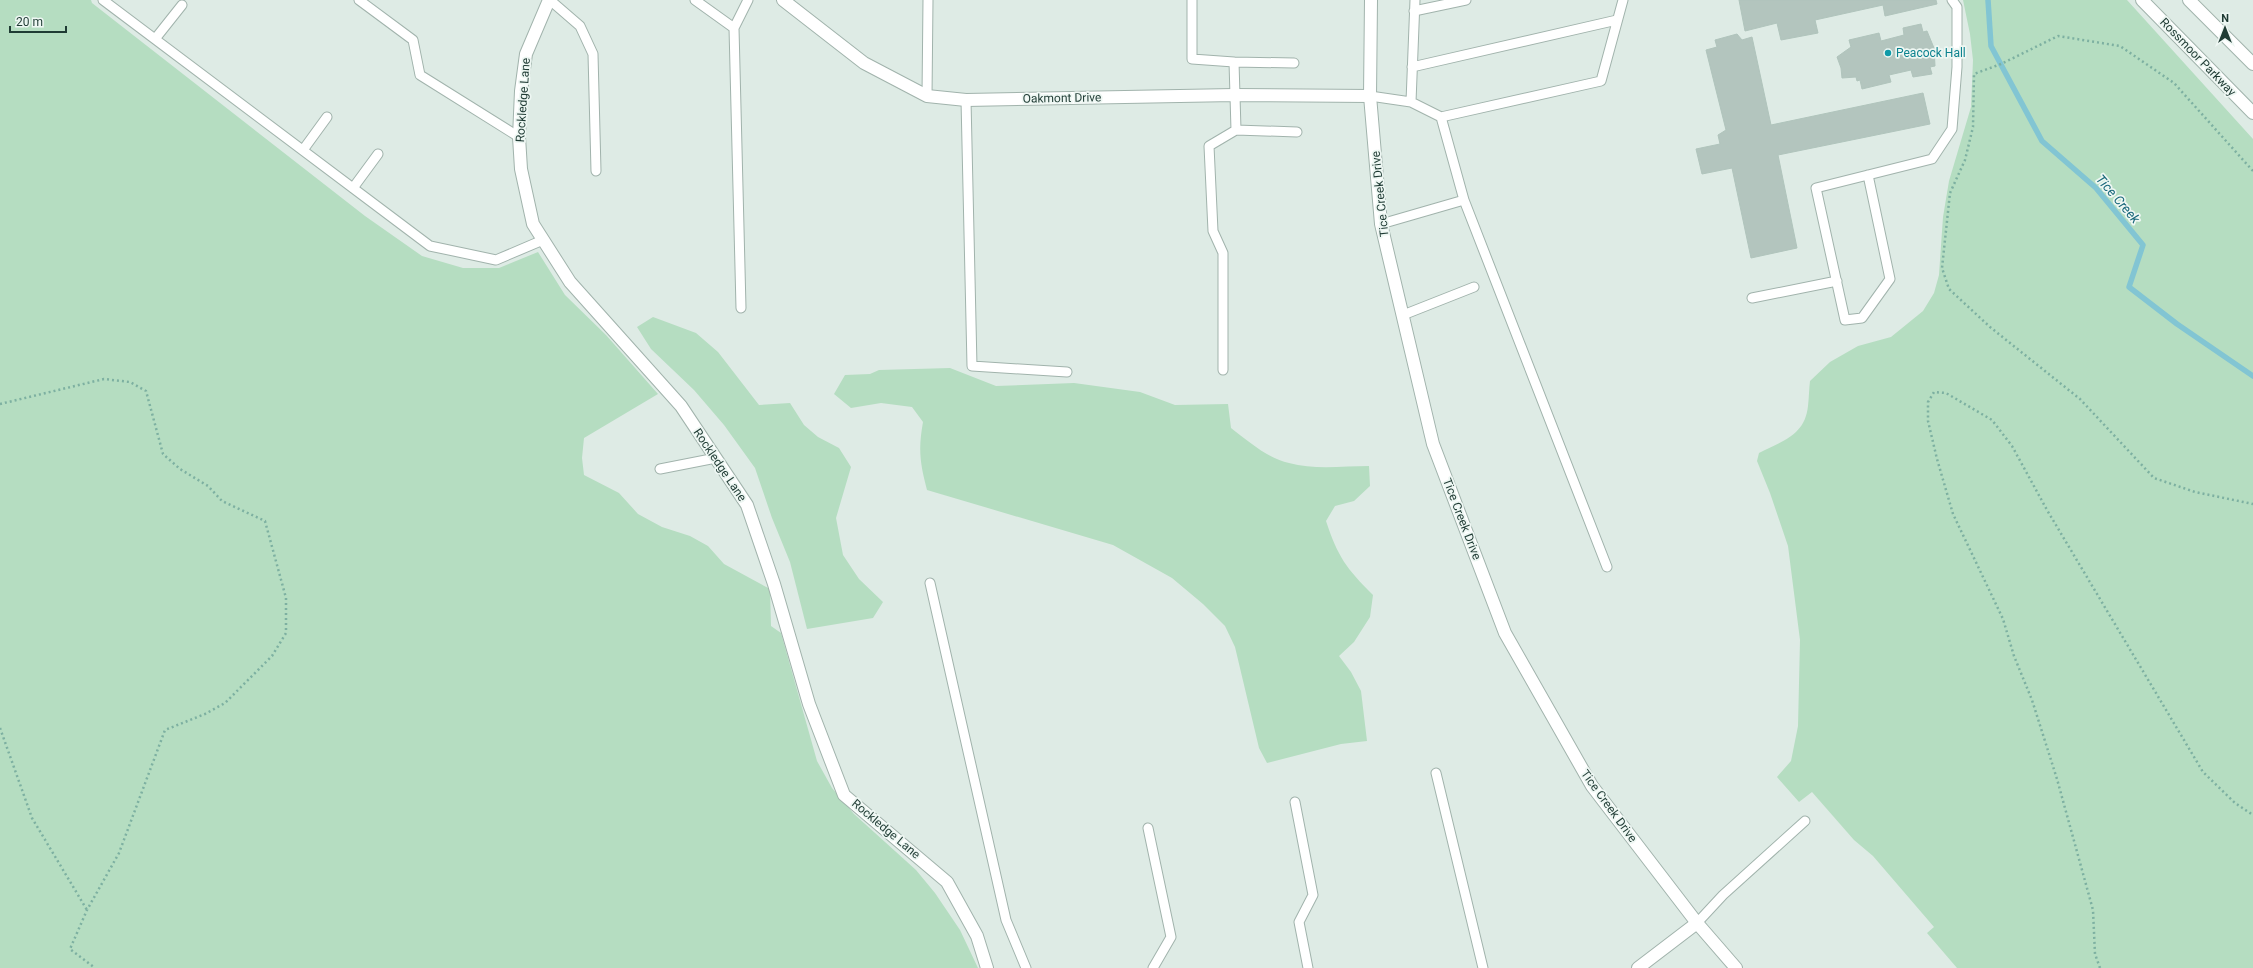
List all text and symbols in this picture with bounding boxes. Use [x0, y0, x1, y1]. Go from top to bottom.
scale bar [10, 8, 66, 34]
north arrow [2205, 8, 2245, 48]
text: N [2221, 12, 2229, 25]
text: 20 m [16, 15, 43, 29]
street label: Rossmoor Parkway [2157, 15, 2239, 99]
place label: Peacock Hall [1896, 46, 1966, 60]
marker: Peacock Hall [1883, 48, 1893, 58]
street label: Rockledge Lane [513, 57, 533, 143]
street label: Oakmont Drive [1023, 90, 1101, 106]
street label: Tice Creek Drive [1369, 150, 1391, 238]
water label: Tice Creek [2093, 172, 2143, 227]
street label: Rockledge Lane [691, 426, 749, 504]
street label: Tice Creek Drive [1440, 476, 1484, 562]
street label: Tice Creek Drive [1578, 767, 1640, 845]
street label: Rockledge Lane [849, 796, 923, 862]

